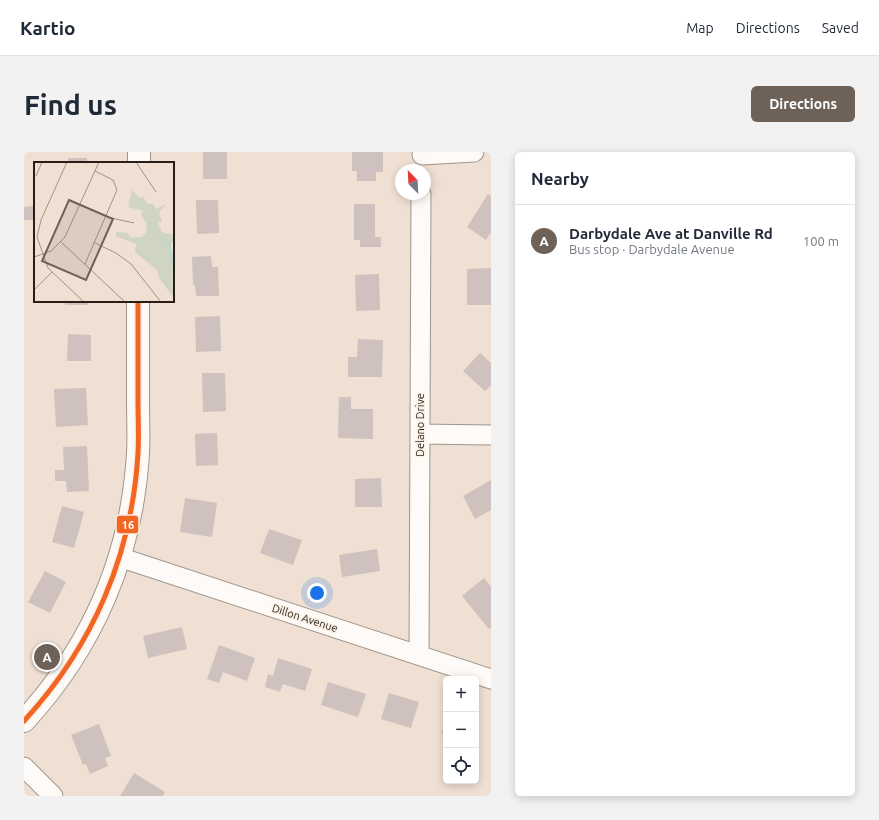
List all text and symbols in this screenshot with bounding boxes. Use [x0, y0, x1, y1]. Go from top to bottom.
text: Kartio [20, 17, 76, 39]
text: Map [686, 20, 714, 36]
text: Directions [736, 20, 800, 36]
text: Saved [822, 20, 859, 36]
button: Directions [751, 86, 855, 122]
text: Find us [24, 89, 117, 120]
inset map [34, 162, 174, 302]
north arrow [395, 164, 431, 200]
text: Nearby [531, 169, 589, 188]
text: Darbydale Ave at Danville Rd [569, 225, 773, 242]
text: A [539, 234, 549, 248]
text: 100 m [803, 234, 839, 248]
text: Bus stop · Darbydale Avenue [569, 242, 735, 256]
street label: Delano Drive [414, 393, 426, 457]
line badge: 16 [116, 515, 139, 534]
text: 16 [122, 519, 134, 531]
your location [307, 583, 327, 603]
street label: Dillon Avenue [271, 602, 339, 634]
pin: A [34, 642, 60, 672]
map controls [443, 676, 479, 784]
button: + [443, 676, 479, 712]
button: − [443, 712, 479, 748]
button: locate [443, 748, 479, 784]

